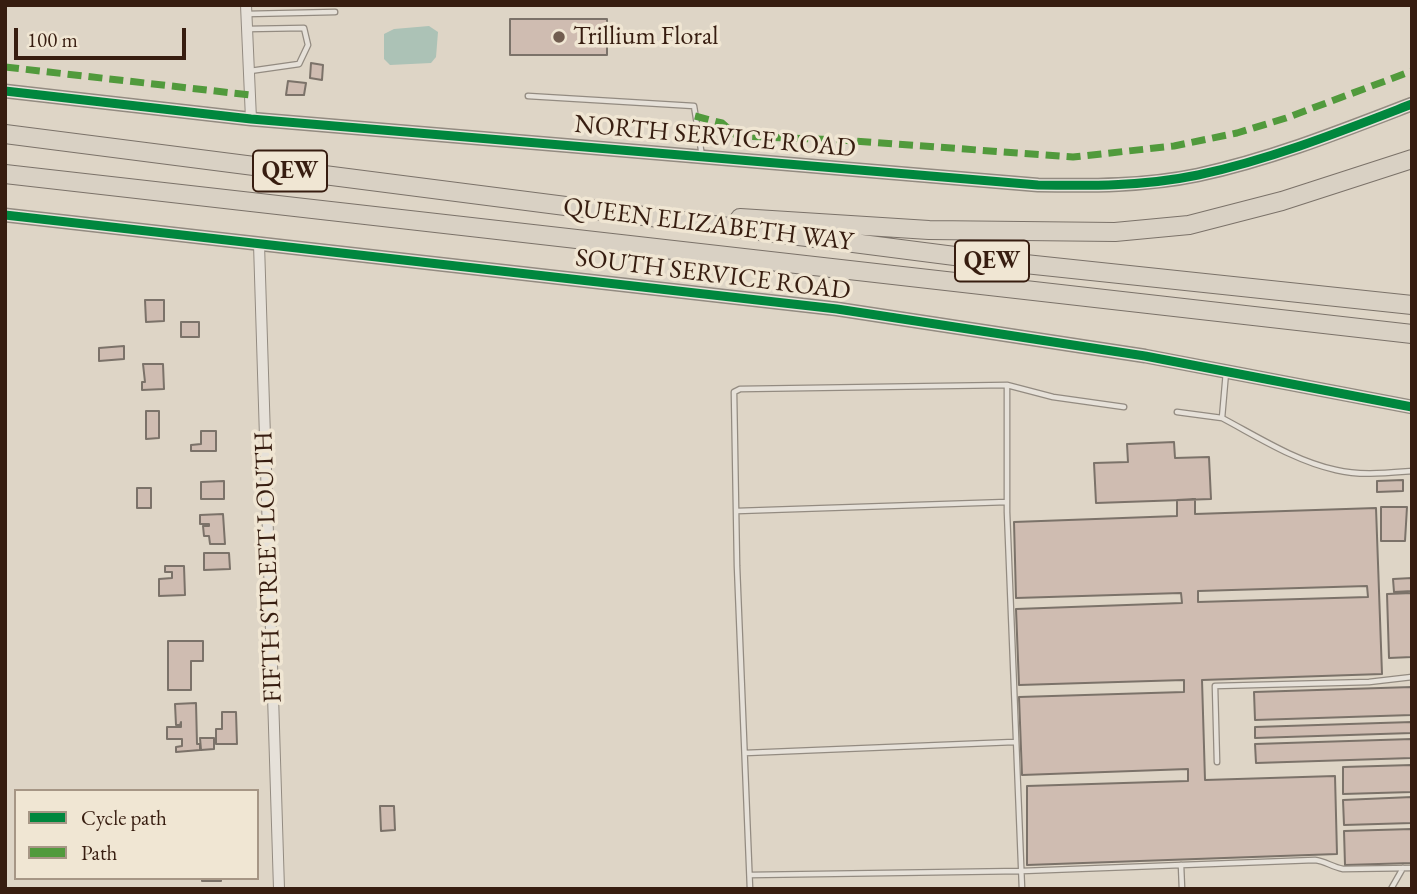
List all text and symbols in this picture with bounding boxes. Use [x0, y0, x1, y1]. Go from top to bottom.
scale bar [18, 14, 189, 58]
place label: Trillium Floral [573, 21, 719, 53]
text: 100 m [27, 26, 78, 53]
marker: Trillium Floral [551, 29, 567, 45]
street label: NORTH SERVICE ROAD [573, 109, 857, 165]
road number: QEW [253, 150, 327, 191]
street label: QUEEN ELIZABETH WAY [561, 192, 855, 258]
road number: QEW [955, 240, 1029, 282]
street label: SOUTH SERVICE ROAD [574, 243, 852, 307]
street label: FIFTH STREET LOUTH [249, 431, 289, 703]
legend [14, 789, 259, 880]
text: Cycle path [81, 804, 167, 831]
text: Path [81, 839, 117, 866]

